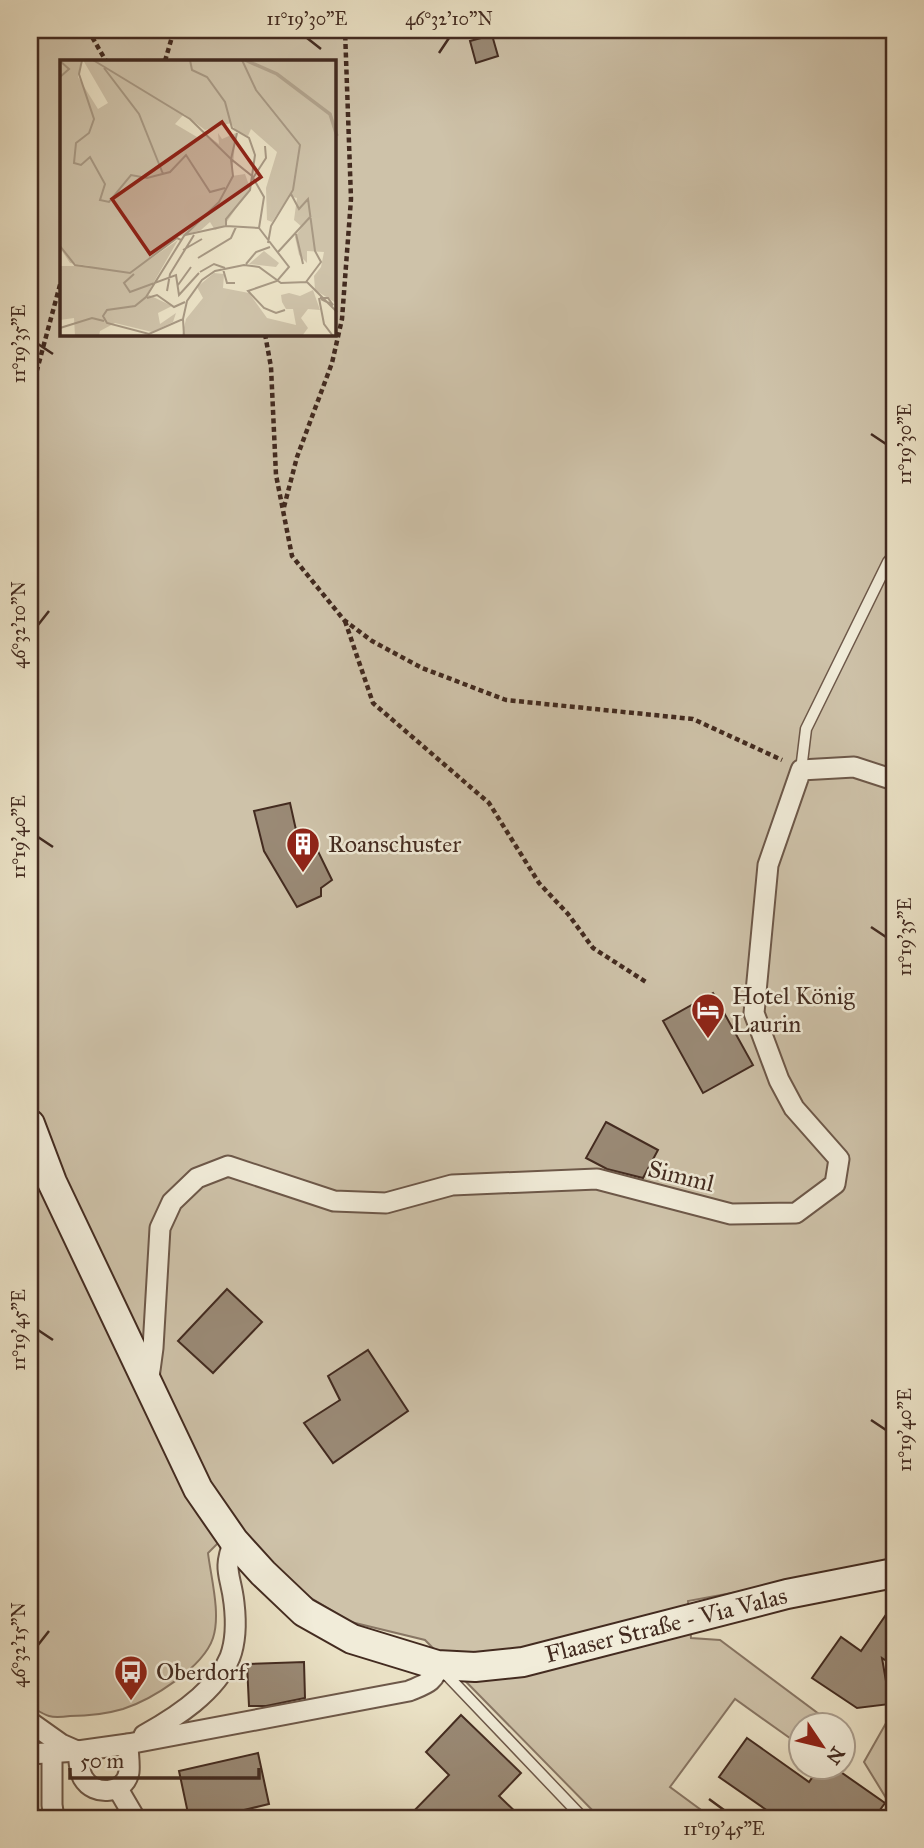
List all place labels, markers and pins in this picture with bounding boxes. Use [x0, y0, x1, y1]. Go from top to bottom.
building icon: Roanschuster [284, 825, 322, 874]
place label: Roanschuster [328, 829, 461, 859]
place label: Hotel König Laurin [732, 981, 855, 1039]
hotel icon: Hotel König Laurin [689, 991, 727, 1040]
bus stop icon: Oberdorf [112, 1653, 150, 1702]
place label: Oberdorf [156, 1657, 250, 1687]

